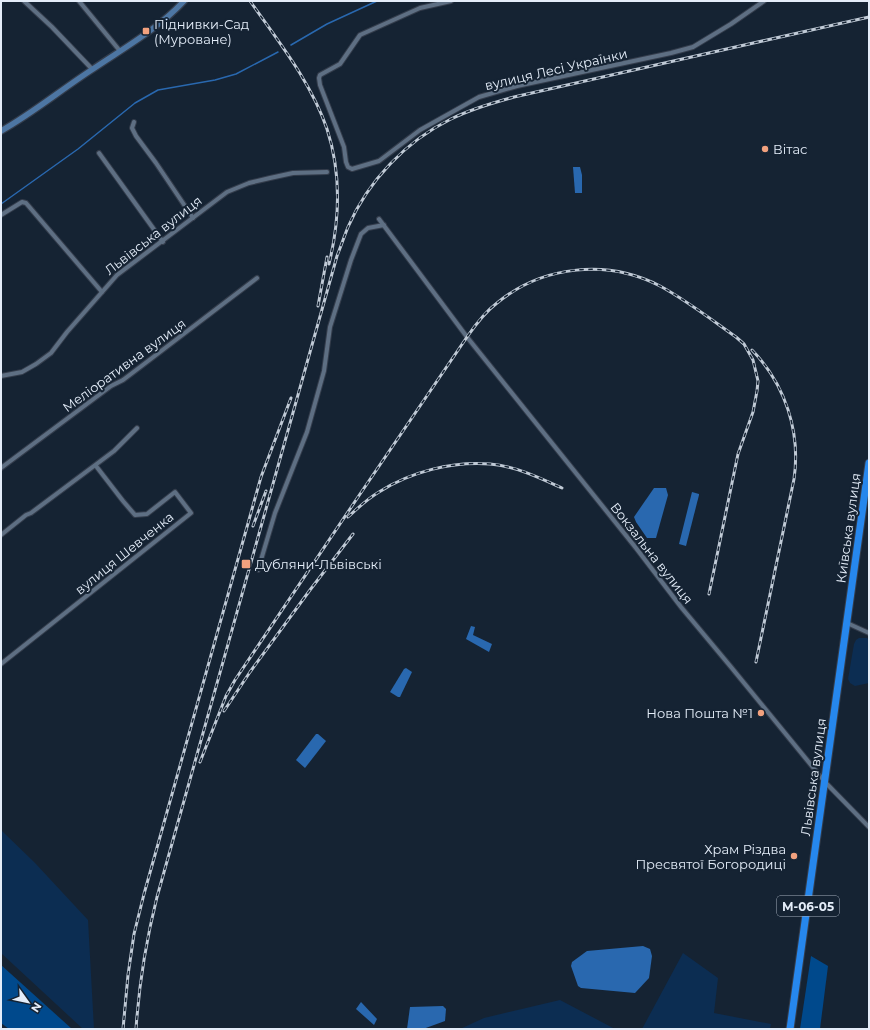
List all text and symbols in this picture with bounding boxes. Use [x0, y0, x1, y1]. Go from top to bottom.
place label: Піднивки-Сад (Муроване) [154, 16, 249, 47]
marker: Піднивки-Сад (Муроване) [141, 26, 151, 36]
street label: вулиця Лесі Українки [483, 45, 629, 93]
place label: Вітас [773, 141, 807, 157]
marker: Вітас [760, 144, 770, 154]
street label: Львівська вулиця [101, 192, 205, 278]
street label: Меліоративна вулиця [59, 315, 189, 415]
street label: Київська вулиця [832, 472, 864, 584]
street label: Вокзальна вулиця [607, 499, 697, 607]
street label: вулиця Шевченка [72, 508, 176, 598]
place label: Дубляни-Львівські [255, 556, 382, 572]
marker: Дубляни-Львівські [240, 558, 252, 570]
place label: Нова Пошта №1 [646, 705, 753, 721]
marker: Нова Пошта №1 [756, 708, 766, 718]
street label: Львівська вулиця [797, 717, 829, 837]
place label: Храм Різдва Пресвятої Богородиці [635, 841, 786, 872]
marker: Храм Різдва Пресвятої Богородиці [789, 851, 799, 861]
road number: М-06-05 [777, 896, 839, 916]
north arrow [8, 982, 48, 1022]
text: N [28, 1000, 45, 1015]

